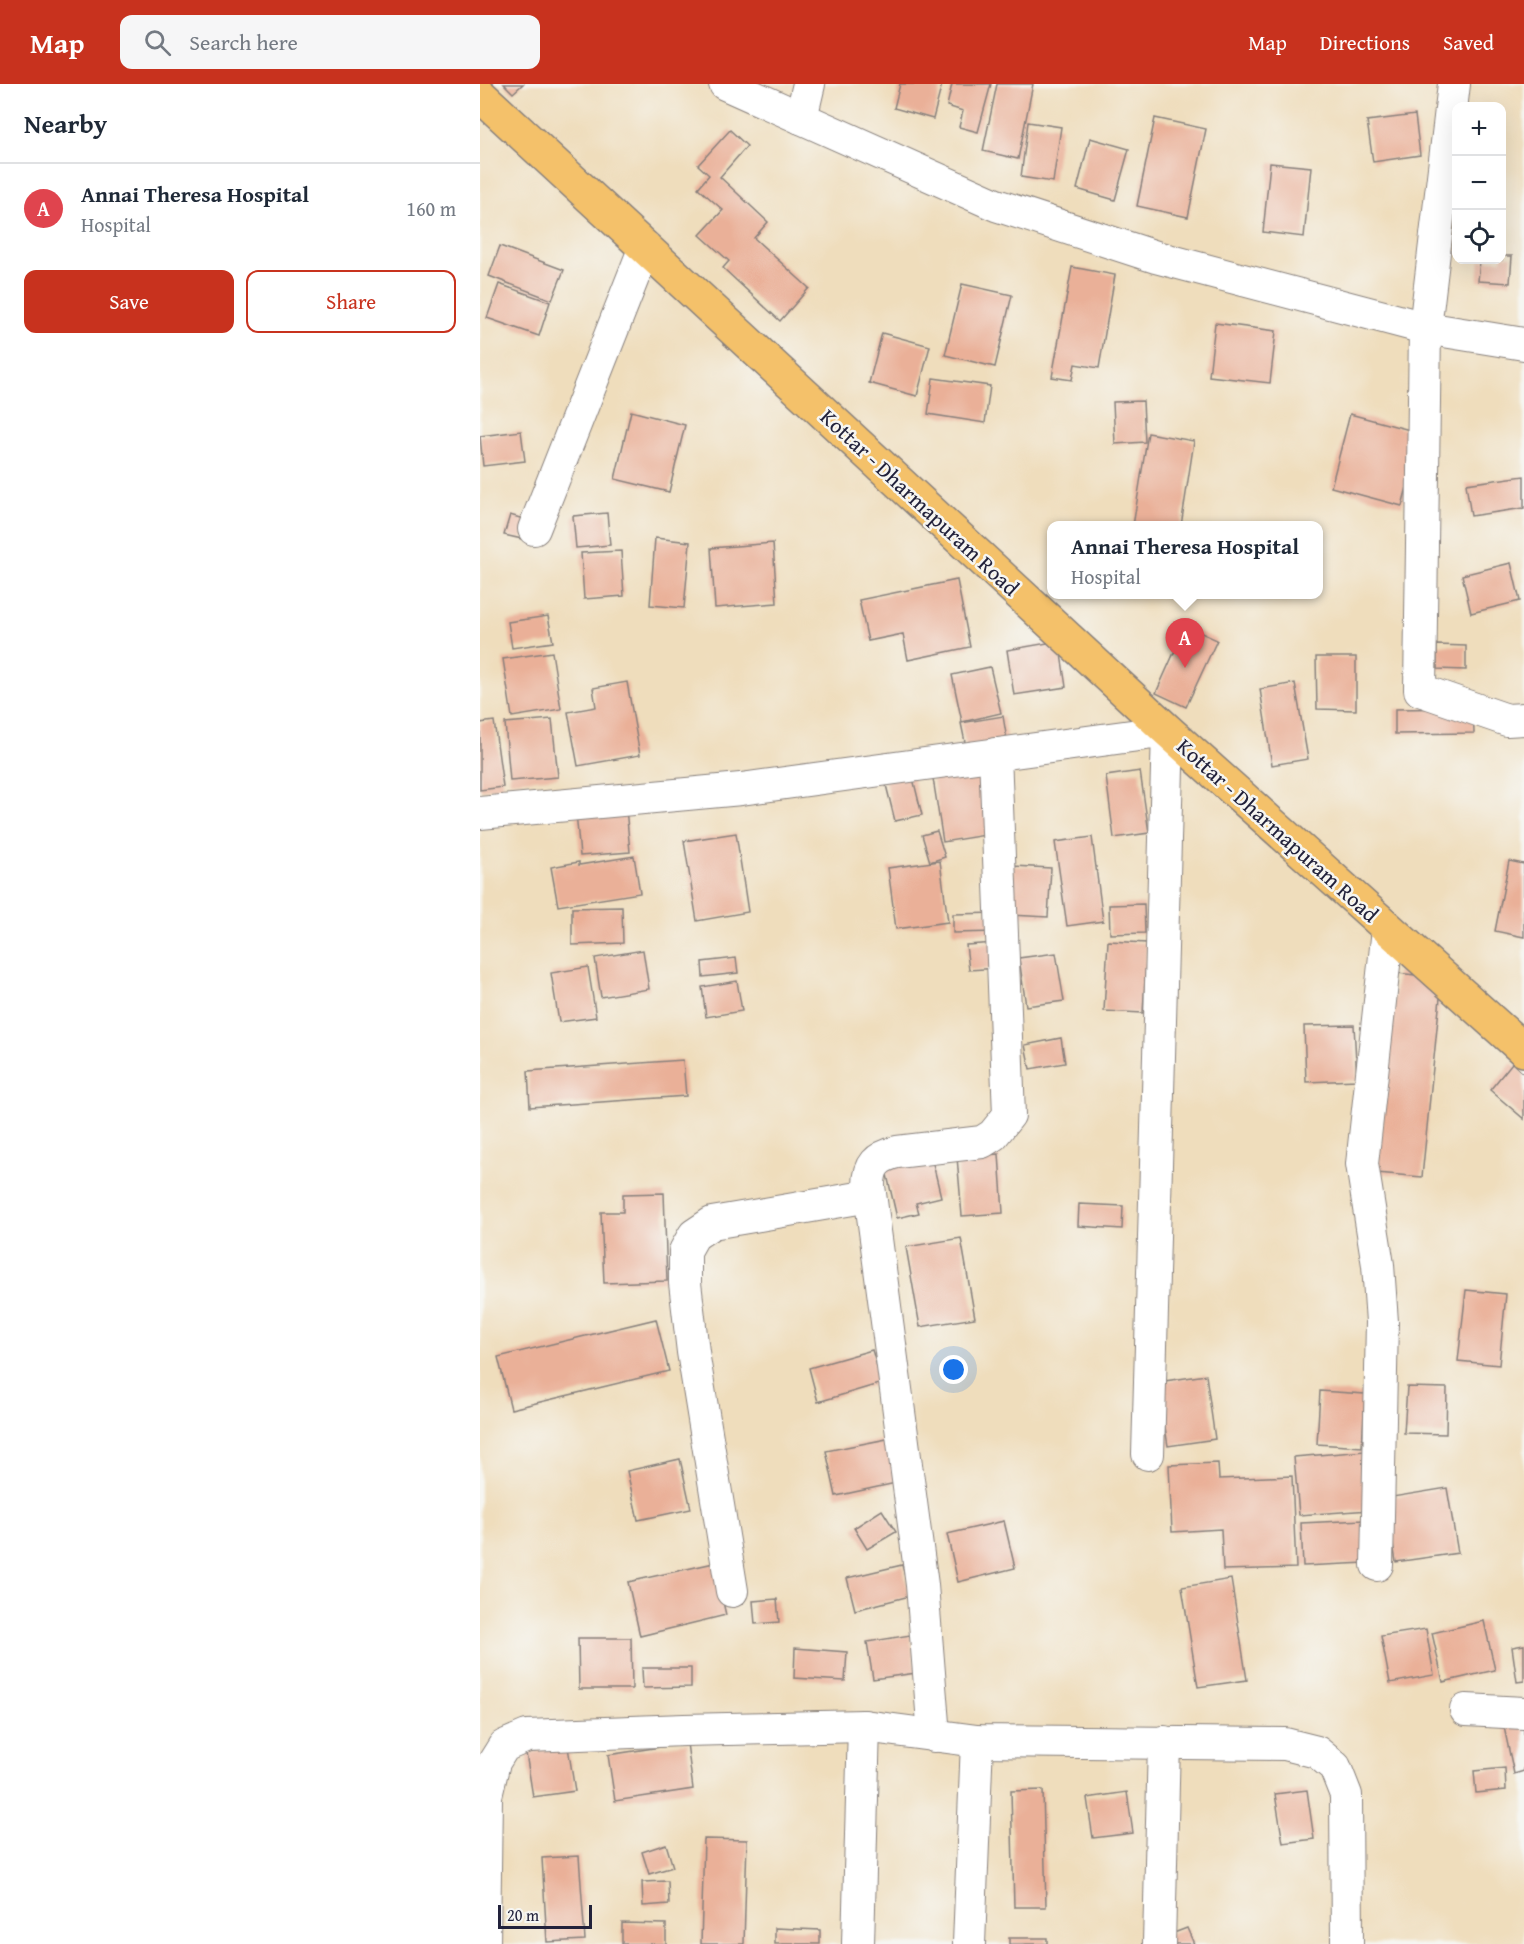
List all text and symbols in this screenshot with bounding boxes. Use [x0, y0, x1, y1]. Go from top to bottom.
search box [120, 15, 540, 69]
text: Map [30, 22, 84, 63]
icon: search [141, 26, 174, 59]
text: Search here [189, 26, 298, 58]
text: Map [1248, 27, 1287, 58]
text: Directions [1320, 27, 1410, 58]
text: Saved [1443, 27, 1494, 58]
map controls [1452, 102, 1506, 264]
button: + [1452, 102, 1506, 156]
text: Nearby [24, 104, 107, 143]
button: − [1452, 156, 1506, 210]
text: Annai Theresa Hospital [81, 178, 309, 210]
text: A [37, 194, 50, 223]
text: 160 m [406, 194, 456, 223]
text: Hospital [81, 210, 151, 239]
button: locate [1452, 210, 1506, 264]
button: Save [24, 270, 234, 333]
button: Share [246, 270, 456, 333]
street label: Kottar - Dharmapuram Road [813, 401, 1027, 603]
popup [1047, 521, 1323, 599]
text: Annai Theresa Hospital [1071, 530, 1299, 562]
text: Hospital [1071, 562, 1141, 591]
pin: A [1166, 618, 1204, 668]
street label: Kottar - Dharmapuram Road [1170, 730, 1386, 930]
your location [939, 1355, 968, 1384]
scale bar [498, 1902, 592, 1930]
text: 20 m [507, 1903, 539, 1927]

